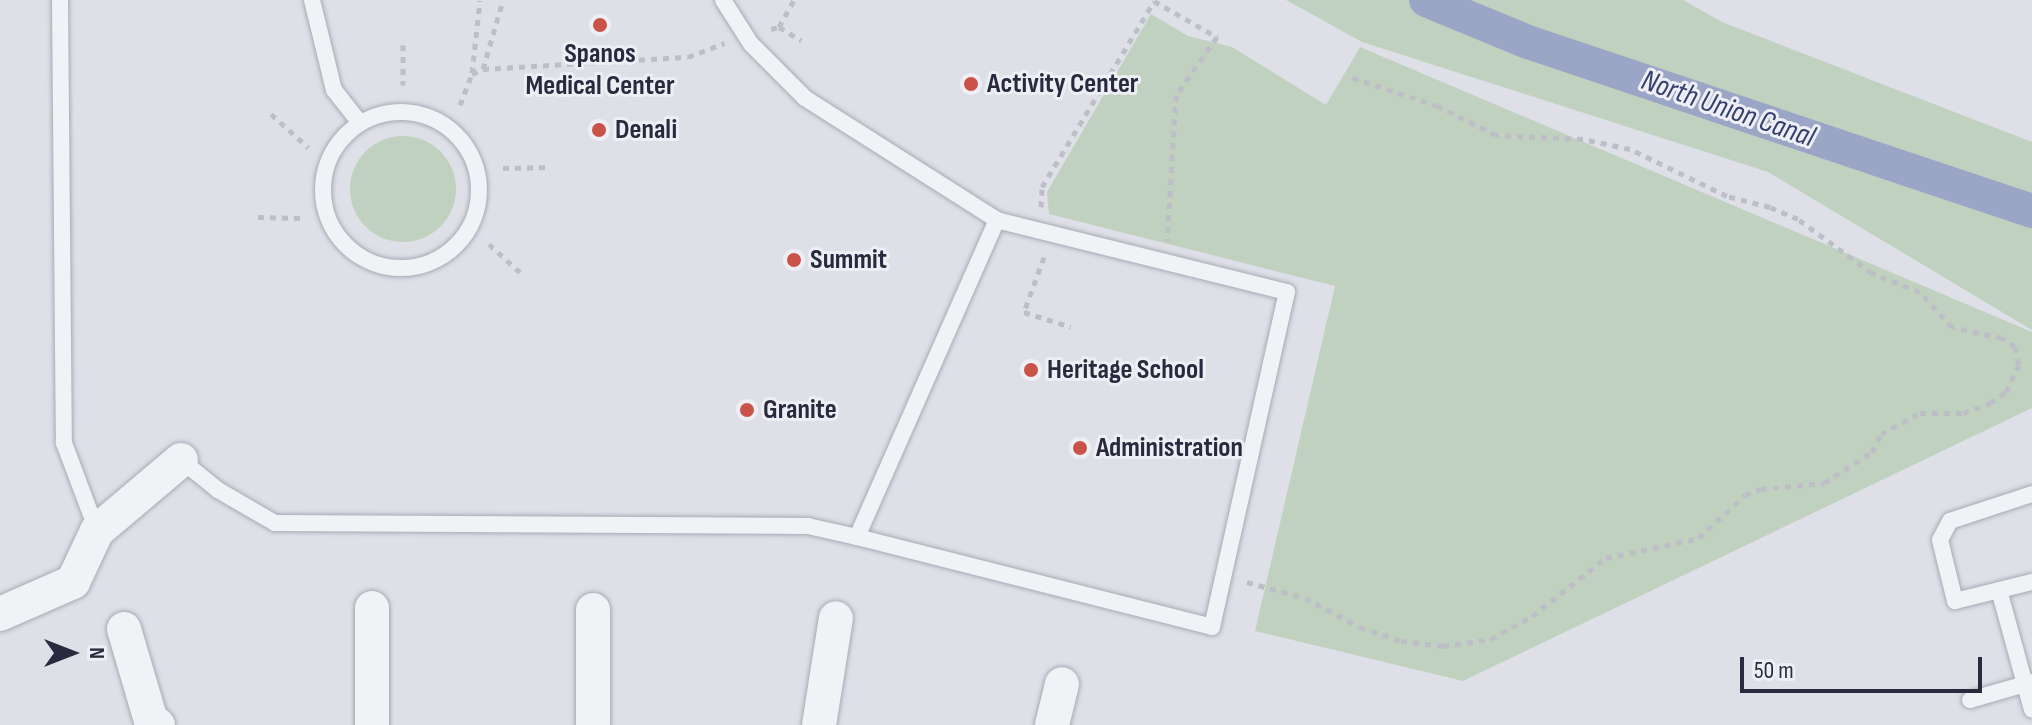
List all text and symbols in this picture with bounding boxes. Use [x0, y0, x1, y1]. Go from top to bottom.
marker: Spanos Medical Center [591, 16, 609, 34]
place label: Spanos Medical Center [525, 37, 675, 103]
water label: North Union Canal [1637, 63, 1819, 155]
place label: Activity Center [987, 67, 1139, 101]
marker: Activity Center [962, 75, 980, 93]
place label: Denali [615, 113, 677, 147]
marker: Denali [590, 121, 608, 139]
place label: Summit [810, 243, 887, 277]
marker: Summit [785, 251, 803, 269]
place label: Heritage School [1047, 353, 1204, 387]
marker: Heritage School [1022, 361, 1040, 379]
place label: Granite [763, 393, 837, 427]
marker: Granite [738, 401, 756, 419]
place label: Administration [1096, 431, 1243, 465]
marker: Administration [1071, 439, 1089, 457]
north arrow [32, 613, 112, 693]
scale bar [1744, 641, 1986, 691]
text: N [83, 647, 110, 659]
text: 50 m [1754, 656, 1794, 685]

